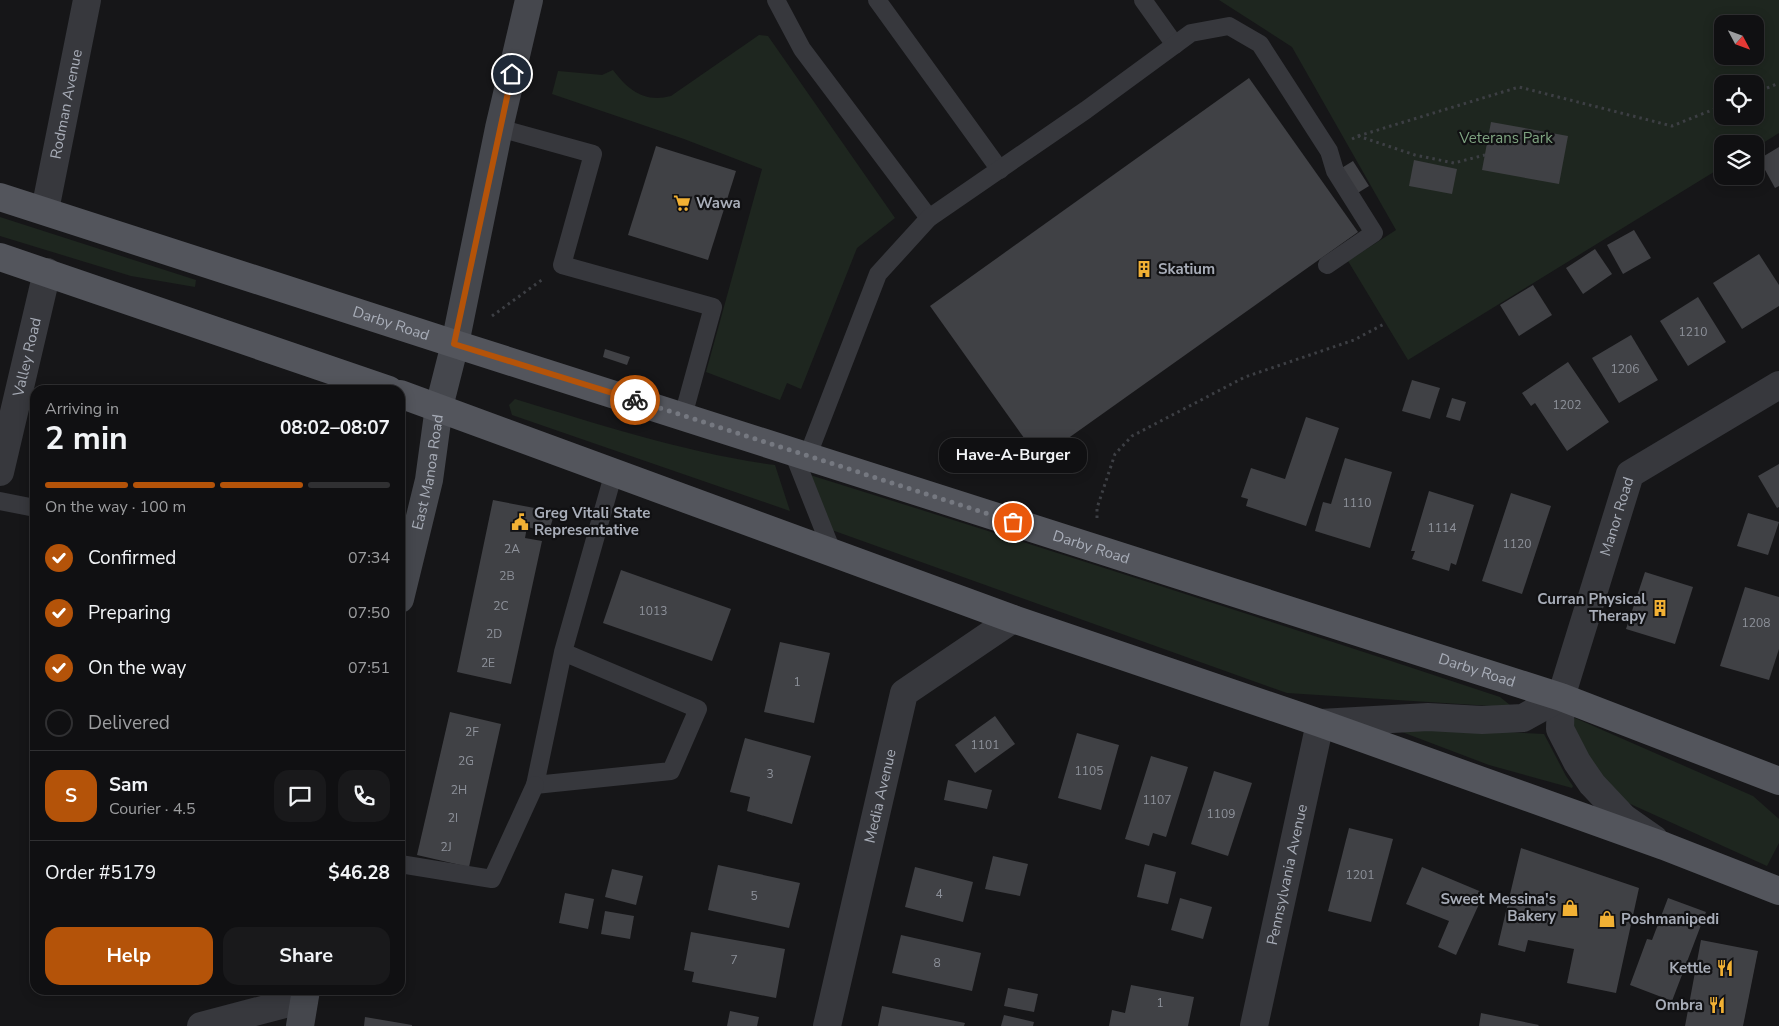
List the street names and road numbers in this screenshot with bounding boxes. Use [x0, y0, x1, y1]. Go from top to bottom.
street label: Rodman Avenue [45, 48, 87, 161]
street label: Darby Road [350, 302, 432, 345]
street label: Valley Road [8, 316, 46, 400]
street label: East Manoa Road [407, 413, 448, 532]
street label: Manor Road [1595, 474, 1638, 559]
street label: Darby Road [1050, 525, 1132, 569]
street label: Darby Road [1436, 649, 1518, 692]
street label: Media Avenue [860, 747, 901, 845]
street label: Pennsylvania Avenue [1262, 802, 1312, 947]

